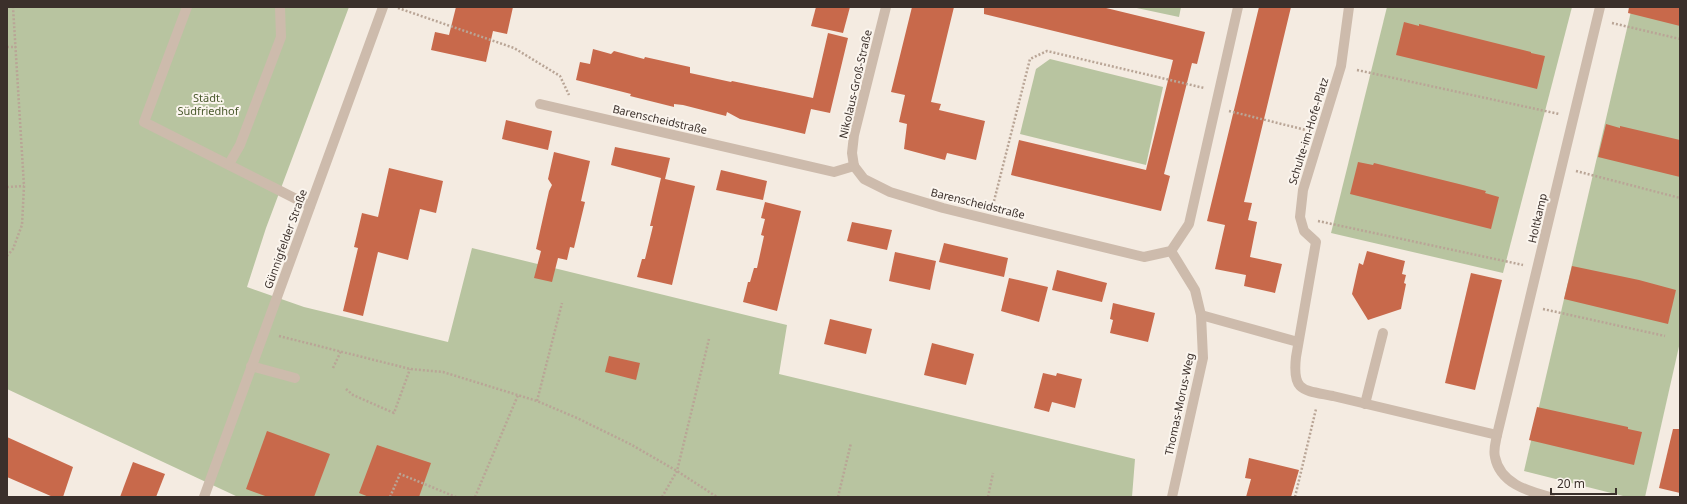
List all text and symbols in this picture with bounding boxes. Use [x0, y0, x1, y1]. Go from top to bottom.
street label: Nikolaus-Groß-Straße [835, 28, 875, 140]
street label: Schulte-im-Hofe-Platz [1285, 76, 1331, 186]
park label: Städt. Südfriedhof [178, 90, 240, 118]
street label: Barenscheidstraße [611, 101, 709, 137]
street label: Barenscheidstraße [929, 184, 1027, 222]
street label: Günnigfelder Straße [260, 187, 310, 291]
street label: Holtkamp [1524, 191, 1550, 244]
street label: Thomas-Morus-Weg [1161, 351, 1197, 457]
scale bar [1551, 470, 1616, 496]
text: 20 m [1557, 475, 1585, 492]

